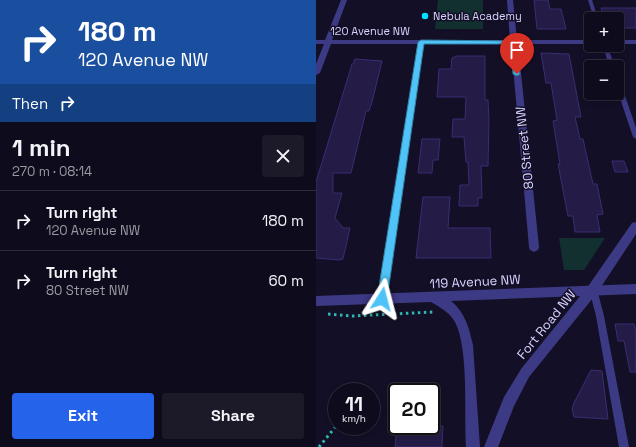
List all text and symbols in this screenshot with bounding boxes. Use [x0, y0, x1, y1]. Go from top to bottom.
place label: Nebula Academy [433, 9, 522, 23]
marker: Nebula Academy [420, 11, 430, 21]
map controls [584, 12, 624, 100]
button: + [584, 12, 624, 52]
text: 180 m [78, 13, 157, 49]
icon: right [12, 16, 64, 68]
street label: 120 Avenue NW [330, 24, 410, 38]
pin [500, 33, 534, 74]
icon: arrive [506, 39, 528, 61]
text: 120 Avenue NW [78, 48, 208, 71]
button: − [584, 60, 624, 100]
icon: right [56, 92, 78, 114]
text: Then [12, 94, 48, 113]
street label: 80 Street NW [512, 106, 537, 190]
text: 1 min [12, 132, 71, 163]
button: close [262, 135, 304, 177]
text: 270 m · 08:14 [12, 163, 92, 180]
text: Turn right [46, 203, 117, 222]
icon: right [12, 210, 34, 232]
text: 180 m [262, 211, 304, 230]
text: 120 Avenue NW [46, 222, 140, 239]
text: Turn right [46, 263, 117, 282]
icon: right [12, 270, 34, 292]
text: 60 m [268, 271, 304, 290]
street label: 119 Avenue NW [429, 271, 521, 292]
position arrow [361, 278, 403, 320]
text: 80 Street NW [46, 282, 129, 299]
street label: Fort Road NW [513, 286, 580, 362]
speed limit sign: 20 [388, 383, 440, 435]
text: 11 [345, 391, 363, 417]
button: Exit [12, 393, 154, 439]
button: Share [162, 393, 304, 439]
text: km/h [342, 412, 366, 425]

